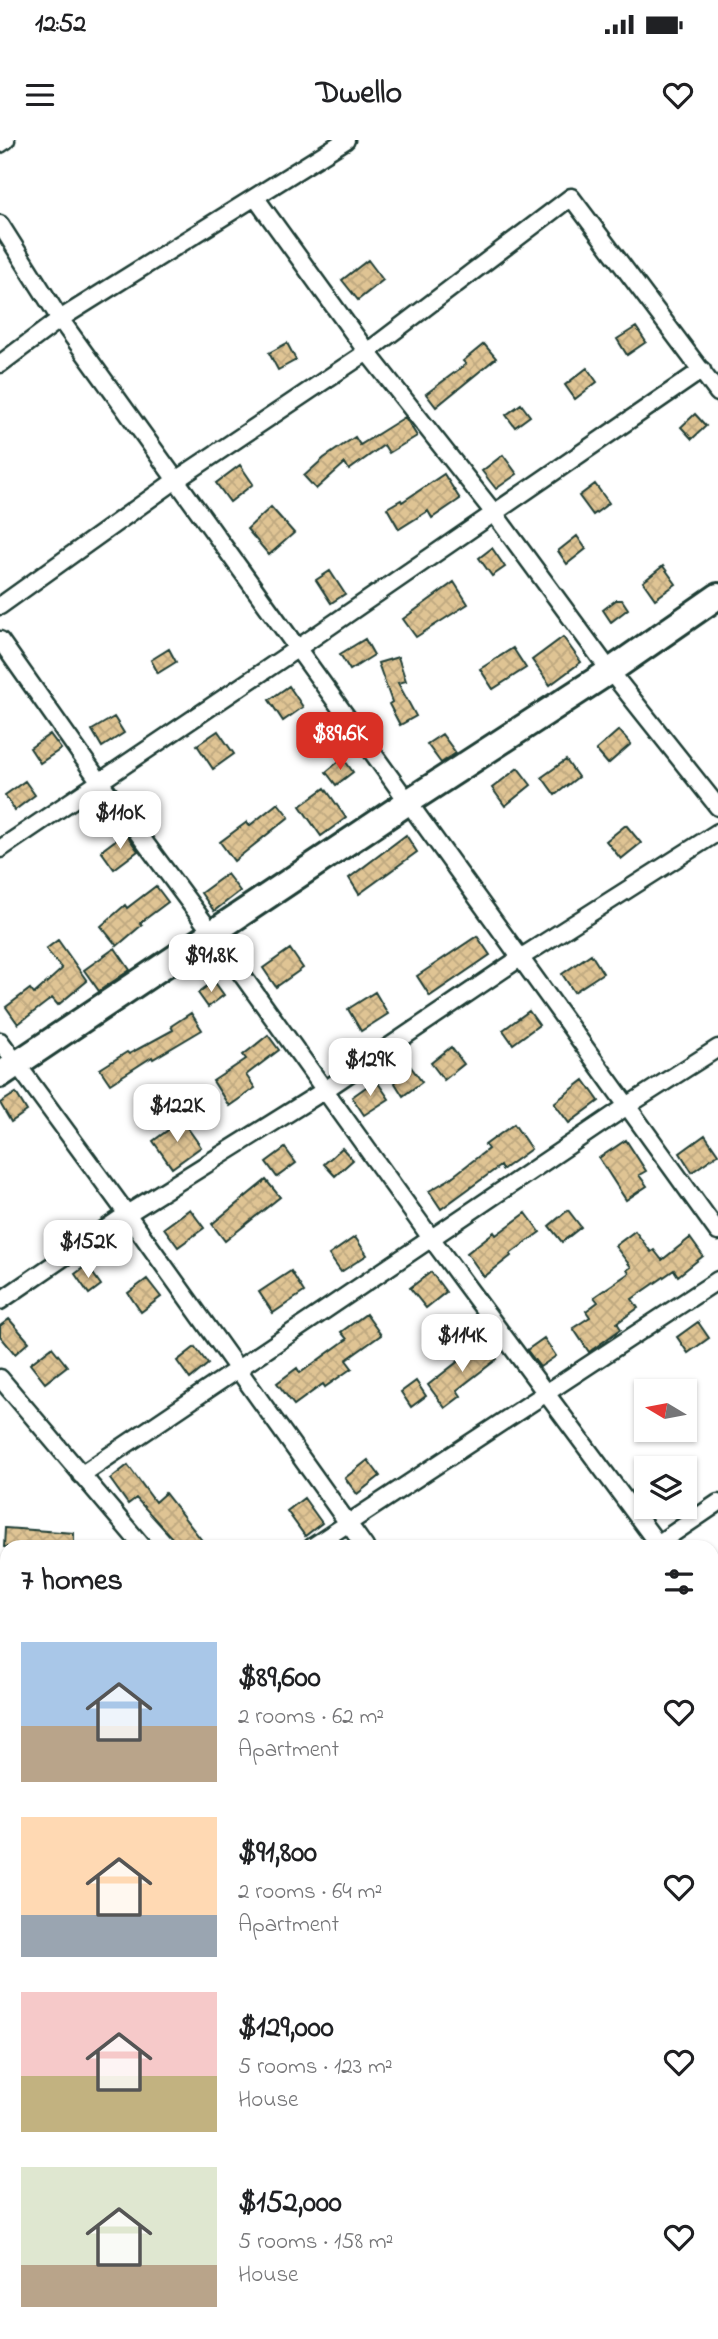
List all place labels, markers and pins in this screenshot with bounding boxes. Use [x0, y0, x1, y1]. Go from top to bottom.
pin: $89.6K [283, 712, 397, 772]
pin: $110K [71, 792, 169, 851]
pin: $91.8K [154, 934, 268, 994]
pin: $129K [321, 1038, 419, 1098]
pin: $122K [128, 1084, 226, 1144]
pin: $152K [39, 1220, 137, 1280]
pin: $114K [413, 1314, 511, 1374]

